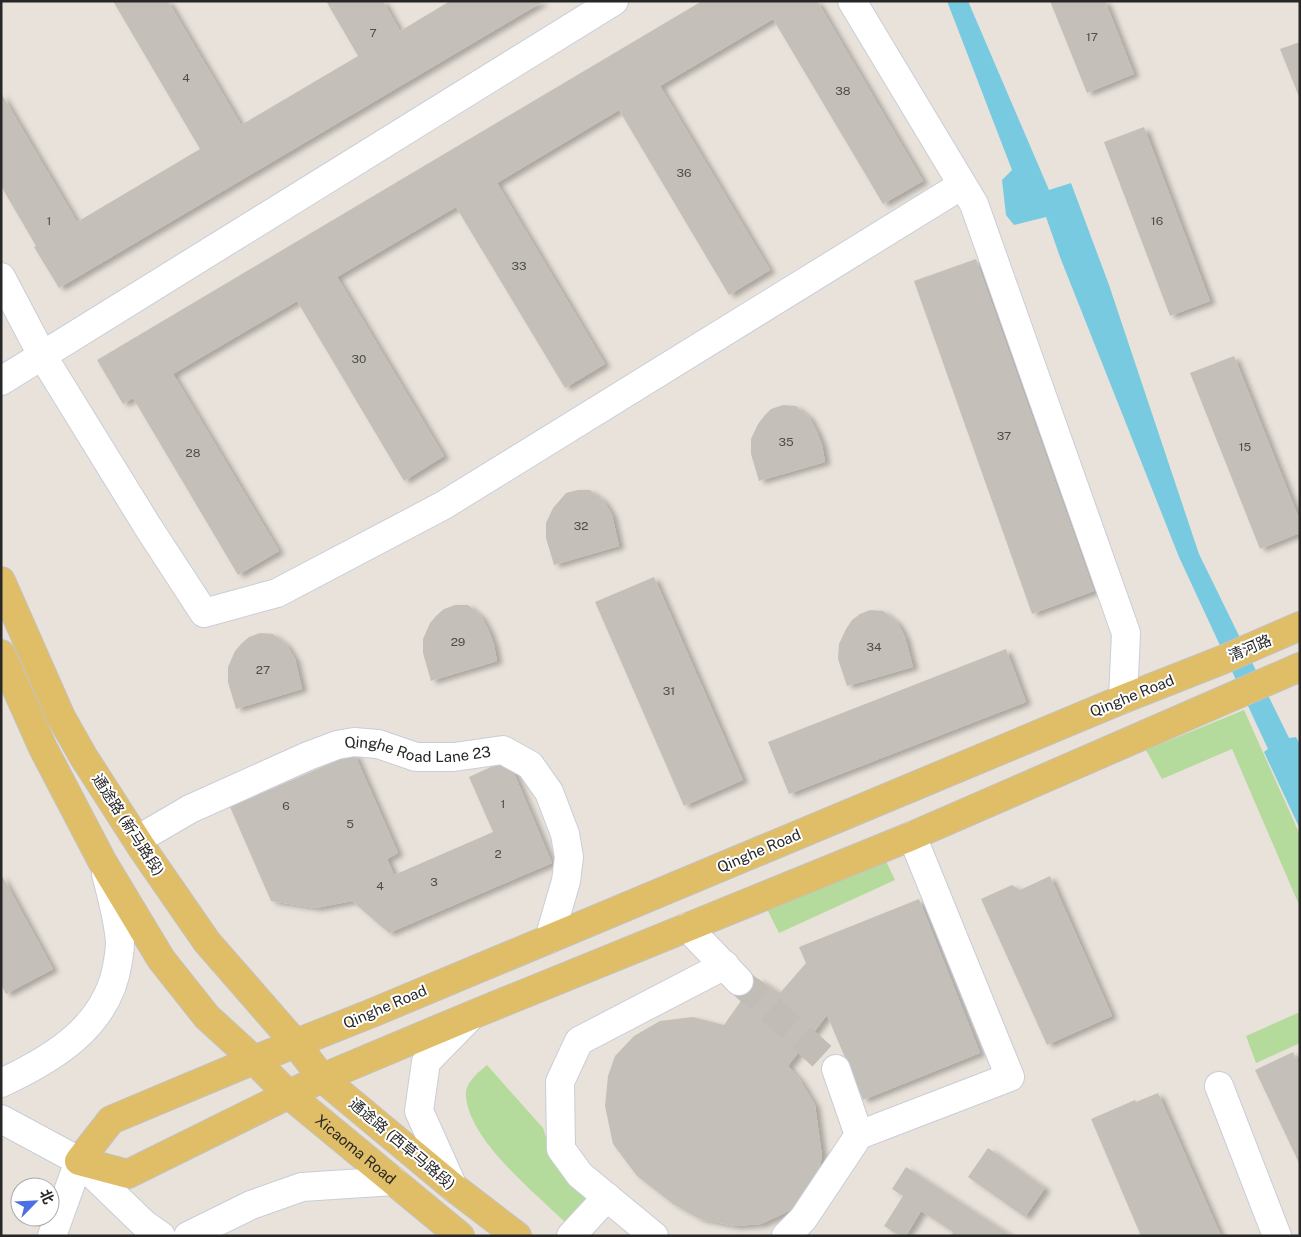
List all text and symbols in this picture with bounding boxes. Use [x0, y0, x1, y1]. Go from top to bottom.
house number: 7 [369, 26, 377, 40]
house number: 17 [1086, 30, 1098, 44]
house number: 4 [182, 71, 190, 85]
house number: 38 [835, 84, 851, 98]
house number: 36 [677, 166, 691, 180]
house number: 1 [47, 214, 51, 228]
house number: 16 [1151, 214, 1163, 228]
house number: 33 [511, 259, 527, 273]
house number: 30 [352, 352, 366, 366]
house number: 37 [997, 429, 1011, 443]
house number: 35 [778, 435, 794, 449]
house number: 15 [1239, 440, 1252, 454]
house number: 28 [186, 446, 201, 460]
house number: 32 [574, 519, 588, 533]
street label: 清河路 [1226, 631, 1274, 664]
house number: 29 [451, 635, 465, 649]
house number: 34 [866, 640, 882, 654]
house number: 27 [256, 663, 270, 677]
street label: Qinghe Road [1087, 671, 1176, 720]
house number: 31 [663, 684, 675, 698]
street label: Qinghe Road Lane 23 [343, 733, 492, 765]
street label: 通途路 (新马路段) [89, 771, 168, 879]
house number: 1 [501, 797, 505, 811]
house number: 6 [282, 799, 290, 813]
house number: 5 [346, 817, 354, 831]
street label: Qinghe Road [714, 825, 803, 876]
house number: 2 [494, 847, 502, 861]
house number: 3 [430, 875, 438, 889]
house number: 4 [376, 879, 384, 893]
street label: Qinghe Road [340, 981, 429, 1032]
street label: 通途路 (西草马路段) [346, 1094, 459, 1193]
street label: Xicaoma Road [312, 1111, 399, 1187]
north arrow [10, 1177, 60, 1227]
text: 北 [37, 1187, 57, 1206]

